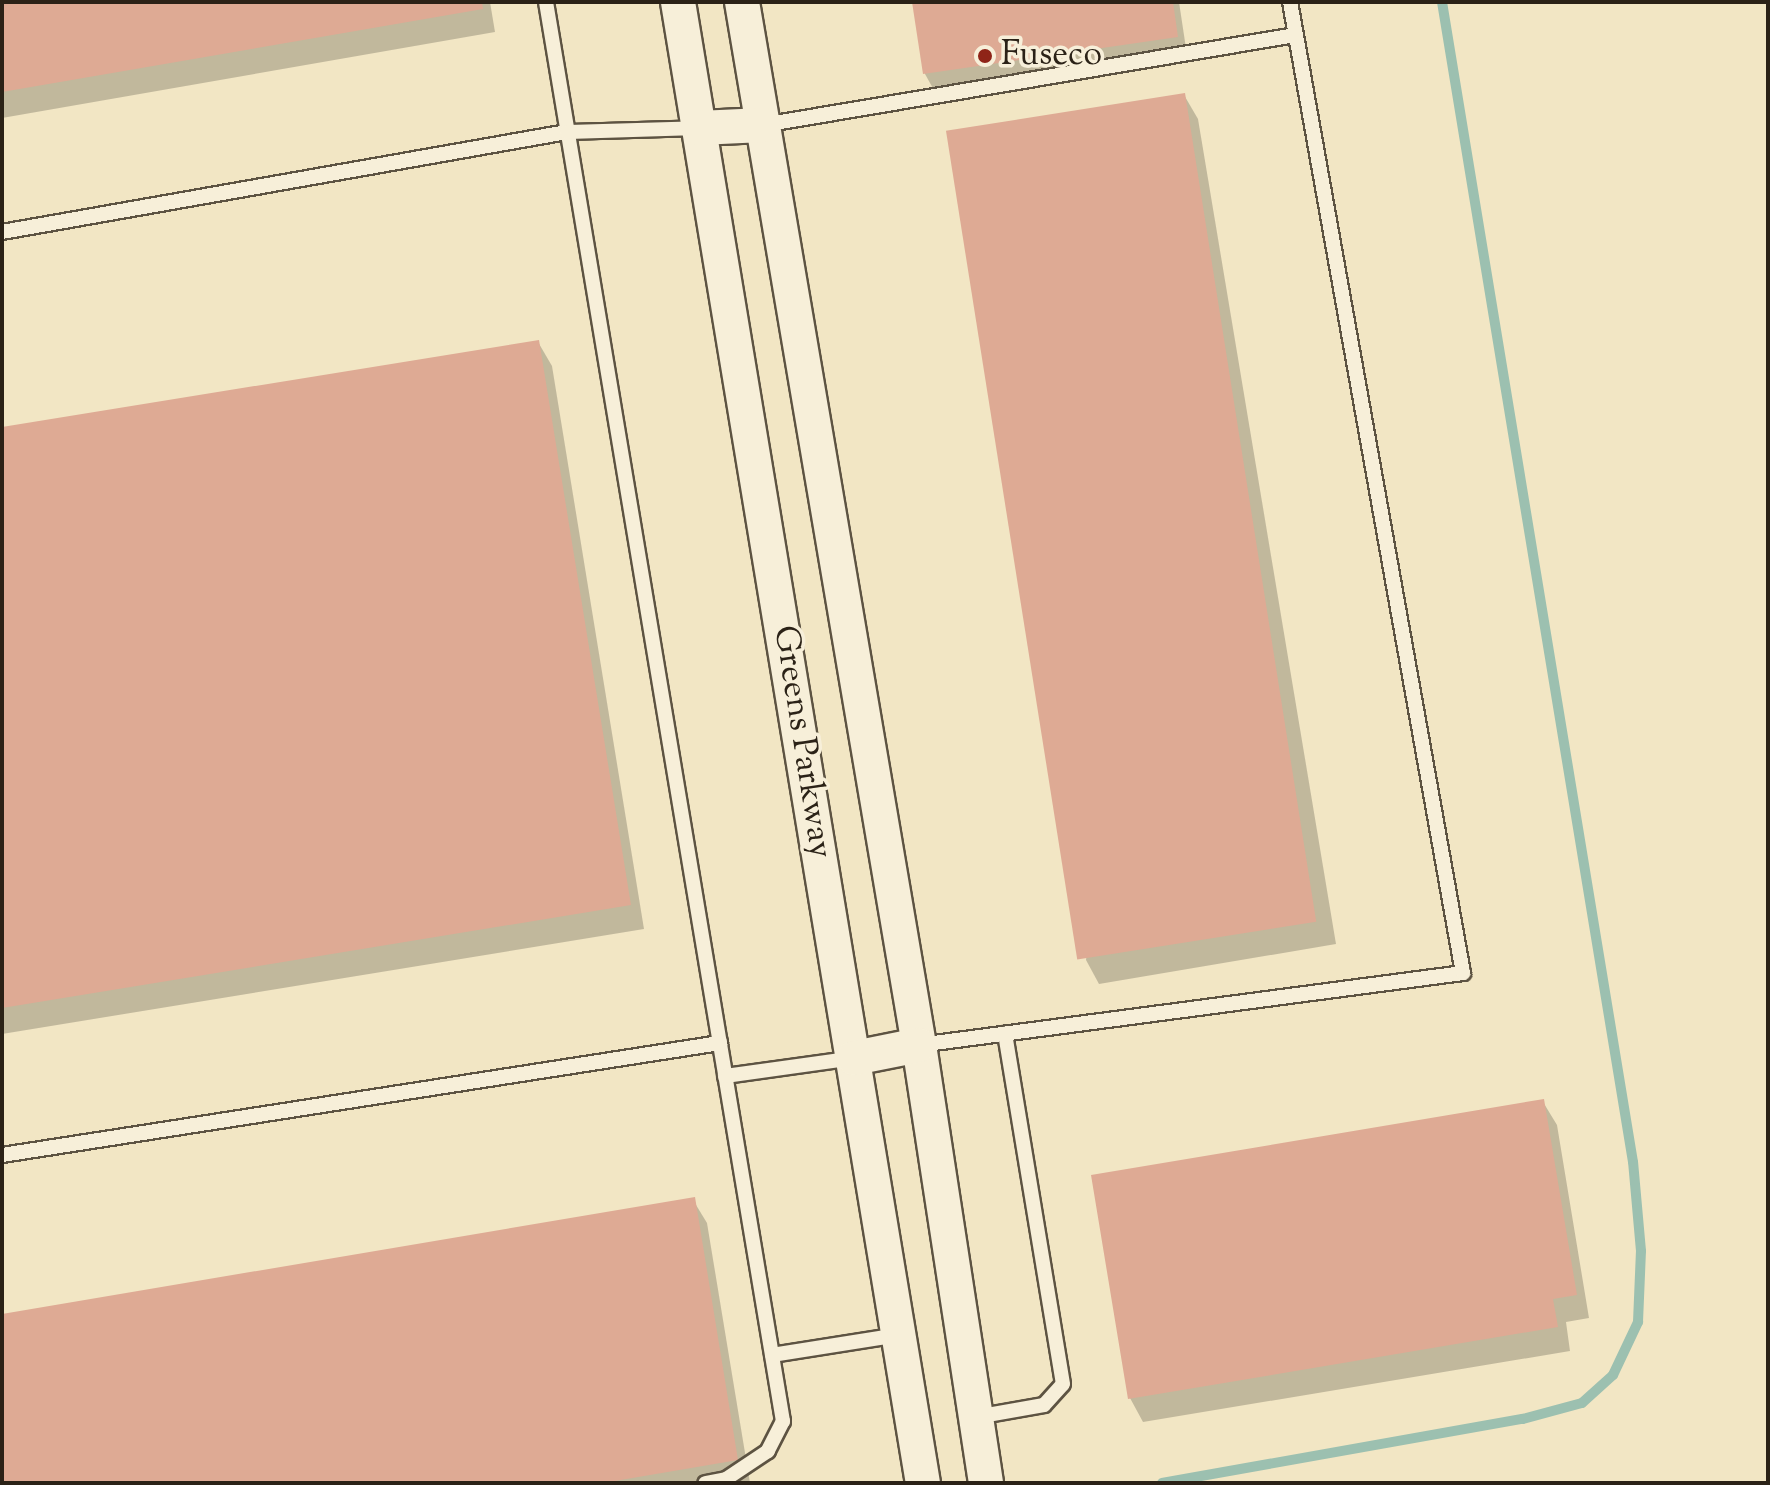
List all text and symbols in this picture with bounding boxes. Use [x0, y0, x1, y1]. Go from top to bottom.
place label: Fuseco [1001, 36, 1102, 76]
marker: Fuseco [976, 47, 994, 65]
street label: Greens Parkway [763, 623, 841, 861]

